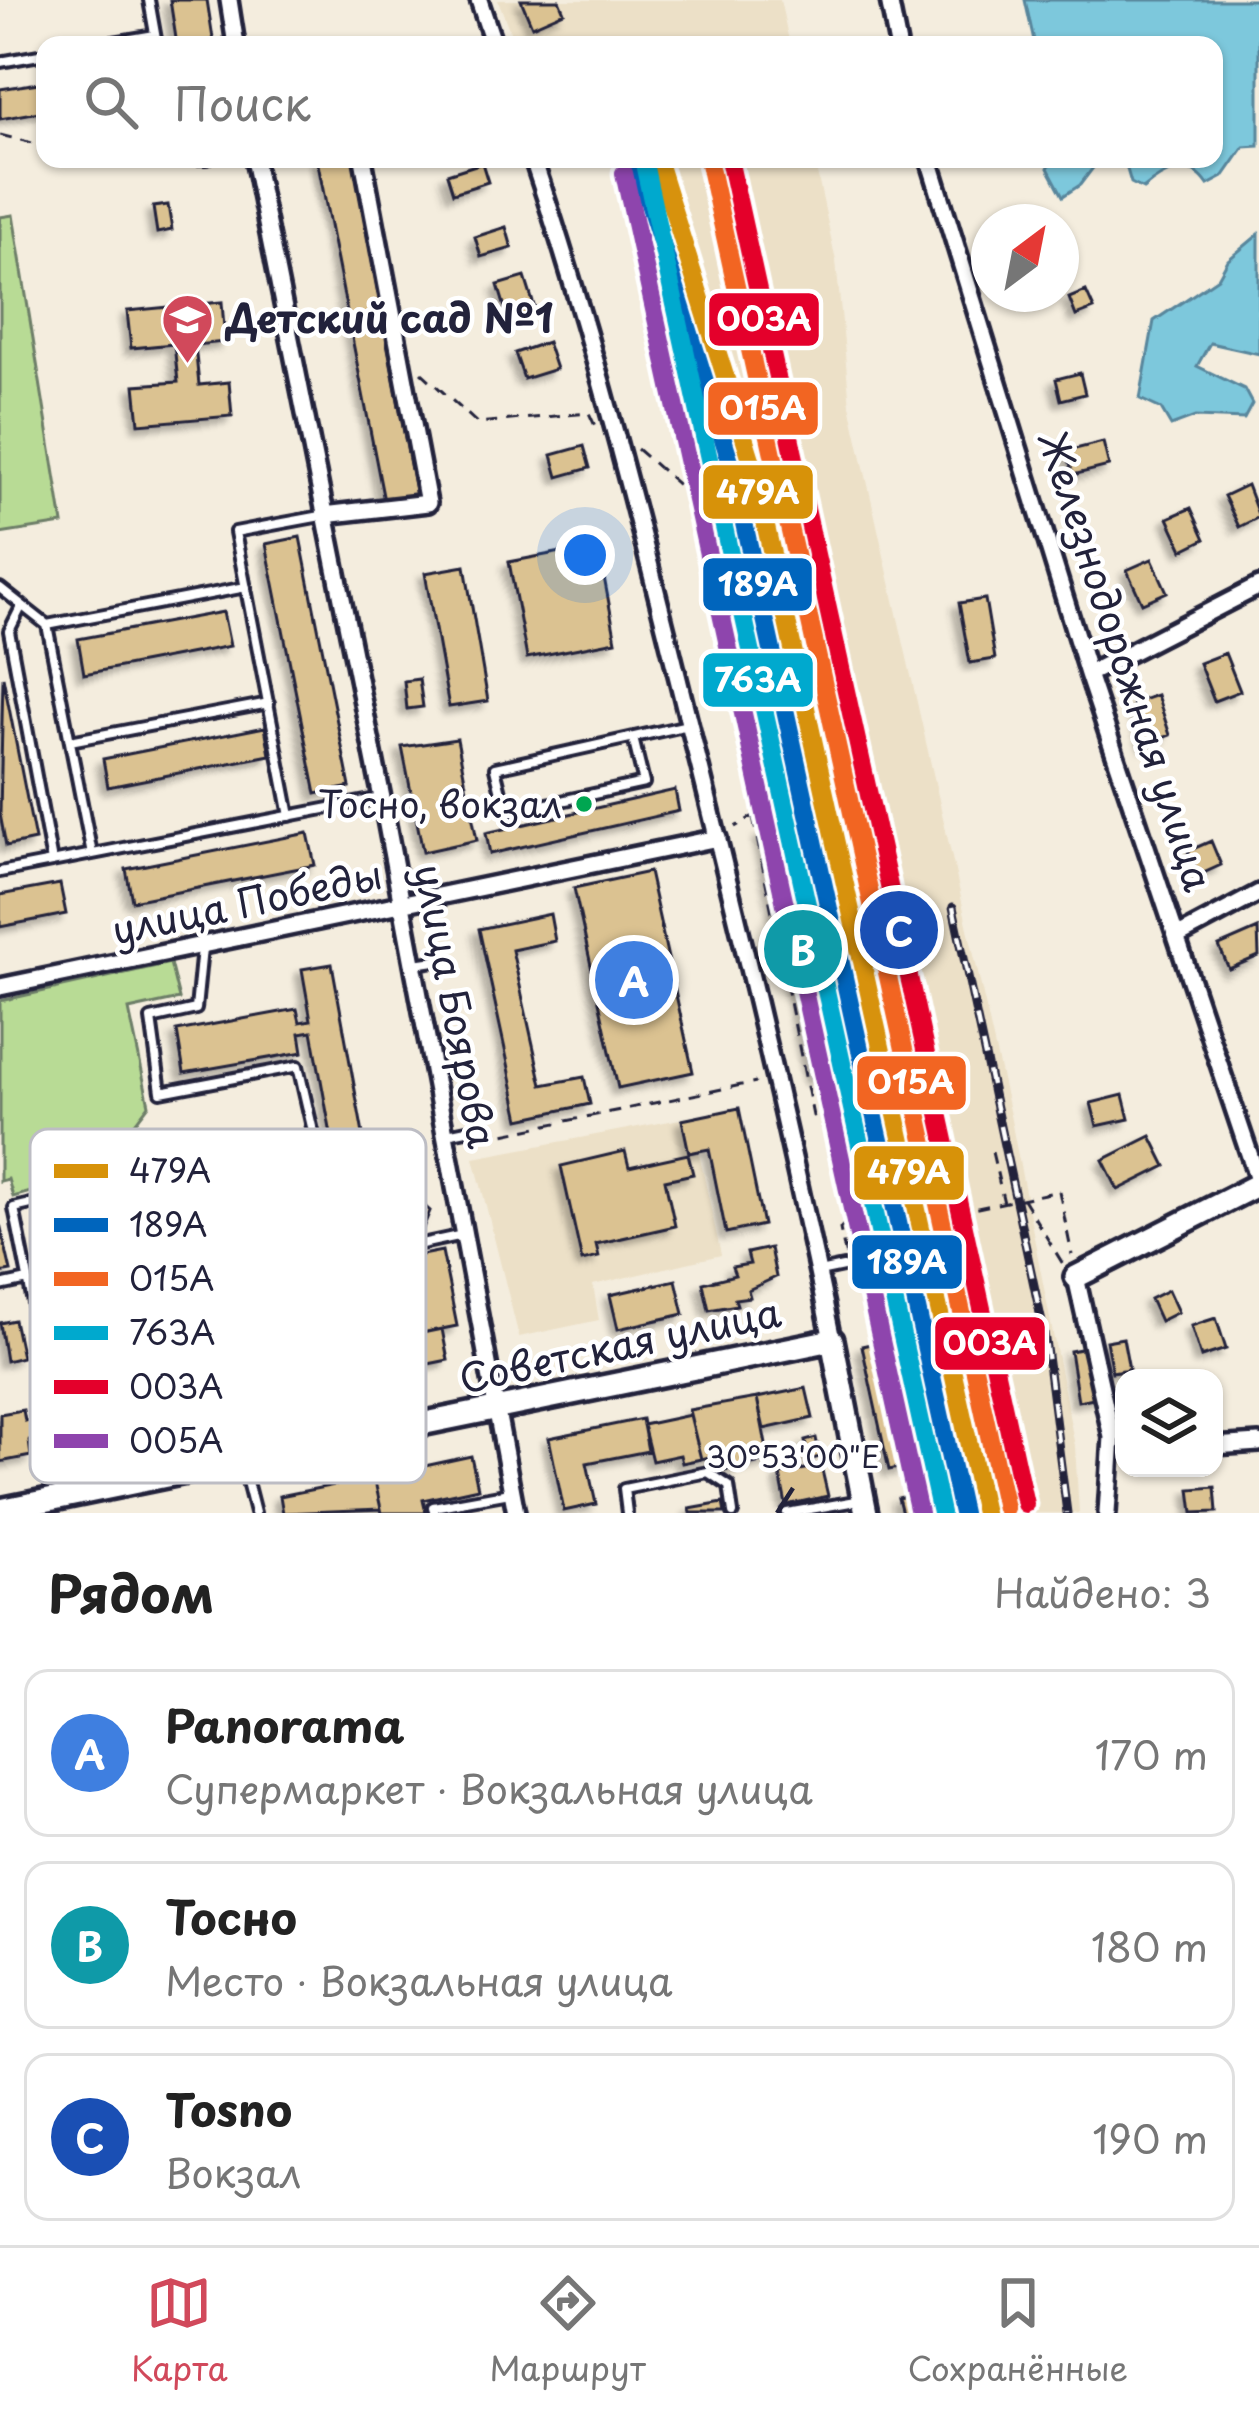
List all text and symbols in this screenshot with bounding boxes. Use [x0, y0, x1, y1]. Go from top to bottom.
search box [36, 36, 1223, 168]
text: Поиск [174, 68, 311, 136]
icon: search [78, 69, 144, 135]
north arrow [971, 204, 1079, 312]
place label: Детский сад №1 [224, 287, 553, 346]
school or university icon: Детский сад №1 [159, 291, 215, 365]
line badge: 003А [707, 291, 821, 348]
text: 003А [716, 292, 812, 342]
line badge: 015А [706, 380, 820, 437]
text: 015А [719, 381, 807, 431]
street label: Железнодорожная улица [1025, 422, 1230, 899]
line badge: 479А [701, 463, 815, 521]
text: 479А [716, 465, 800, 515]
your location [555, 525, 615, 585]
line badge: 189А [701, 556, 814, 613]
text: 189А [718, 557, 798, 607]
line badge: 763А [701, 651, 815, 709]
text: 763А [714, 653, 802, 703]
place label: Тосно, вокзал [318, 776, 562, 830]
marker: Тосно, вокзал [573, 793, 595, 815]
street label: улица Победы [106, 843, 387, 958]
street label: улица Боярова [401, 858, 514, 1153]
pin: C [860, 885, 938, 975]
pin: B [764, 904, 842, 994]
pin: A [595, 935, 673, 1025]
line badge: 015А [855, 1054, 968, 1112]
text: 015А [867, 1055, 955, 1105]
legend [30, 1129, 426, 1483]
text: 479А [129, 1144, 211, 1194]
line badge: 479А [852, 1144, 966, 1202]
text: 479А [867, 1145, 951, 1195]
text: 189А [129, 1198, 208, 1248]
line badge: 189А [850, 1233, 964, 1291]
text: 189А [867, 1235, 947, 1285]
text: 015А [129, 1252, 214, 1302]
street label: Советская улица [453, 1281, 786, 1406]
text: 763А [129, 1306, 215, 1356]
line badge: 003А [933, 1315, 1047, 1372]
text: 003А [942, 1316, 1038, 1366]
text: 003А [129, 1360, 224, 1410]
map controls [1115, 1369, 1223, 1477]
button: layers [1115, 1369, 1223, 1477]
text: 005А [129, 1414, 224, 1464]
text: 30°53'00"E [706, 1433, 880, 1478]
text: Рядом [48, 1553, 214, 1630]
text: Найдено: 3 [994, 1562, 1211, 1621]
text: Panorama [165, 1690, 404, 1758]
text: A [75, 1724, 105, 1783]
text: 170 m [1095, 1724, 1208, 1783]
text: Супермаркет · Вокзальная улица [165, 1758, 813, 1817]
text: Тосно [165, 1882, 297, 1950]
text: B [77, 1916, 103, 1975]
text: 180 m [1091, 1916, 1208, 1975]
text: Место · Вокзальная улица [165, 1950, 673, 2009]
text: Tosno [165, 2074, 292, 2142]
text: C [75, 2108, 105, 2167]
text: 190 m [1092, 2108, 1208, 2167]
text: Вокзал [165, 2142, 301, 2201]
tab: Карта [131, 2270, 228, 2392]
tab: Маршрут [490, 2270, 646, 2392]
tab: Сохранённые [907, 2270, 1128, 2392]

